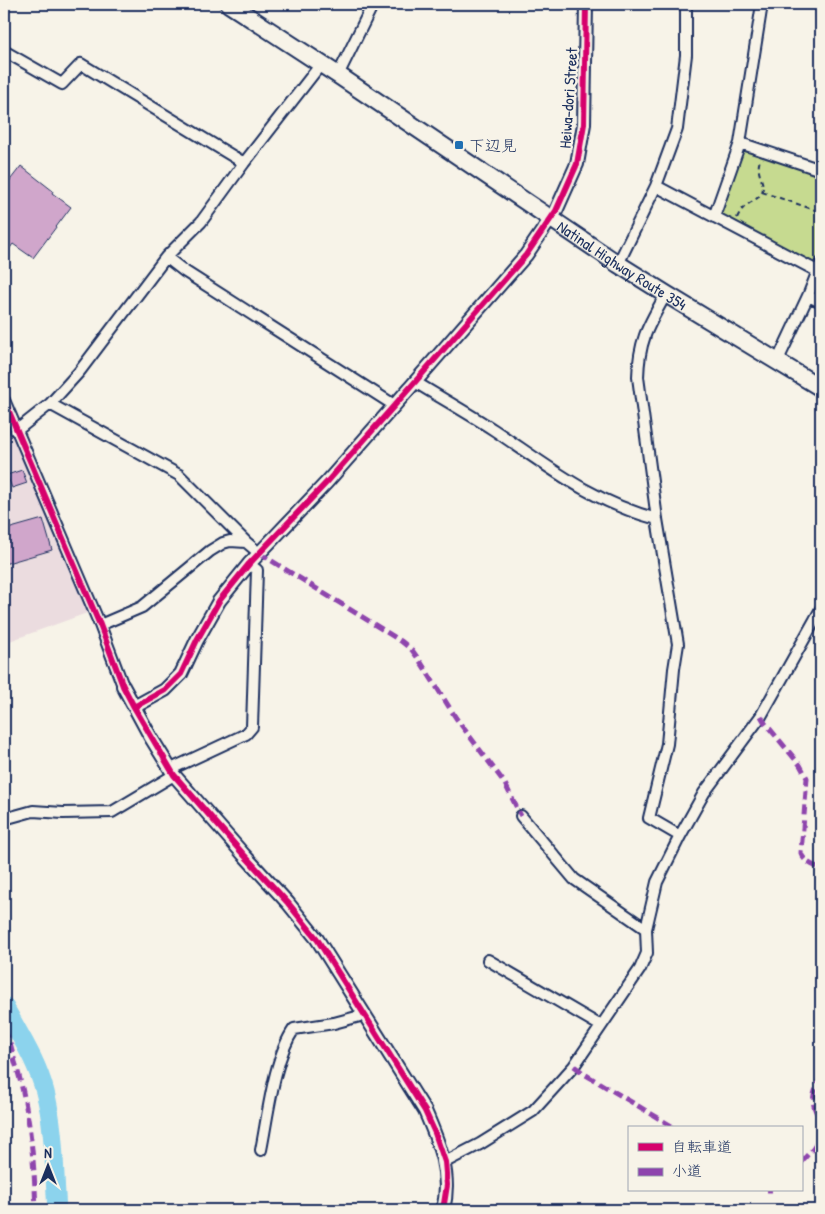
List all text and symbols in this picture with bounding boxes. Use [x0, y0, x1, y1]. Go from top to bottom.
street label: Heiwa-dori Street [554, 46, 583, 149]
place label: 下辺見 [469, 134, 517, 156]
marker: 下辺見 [453, 139, 465, 151]
street label: Natinal Highway Route 354 [553, 215, 691, 315]
legend [628, 1126, 802, 1192]
text: 自転車道 [672, 1136, 732, 1157]
north arrow [22, 1142, 72, 1192]
text: N [44, 1143, 52, 1162]
text: 小道 [672, 1160, 702, 1181]

